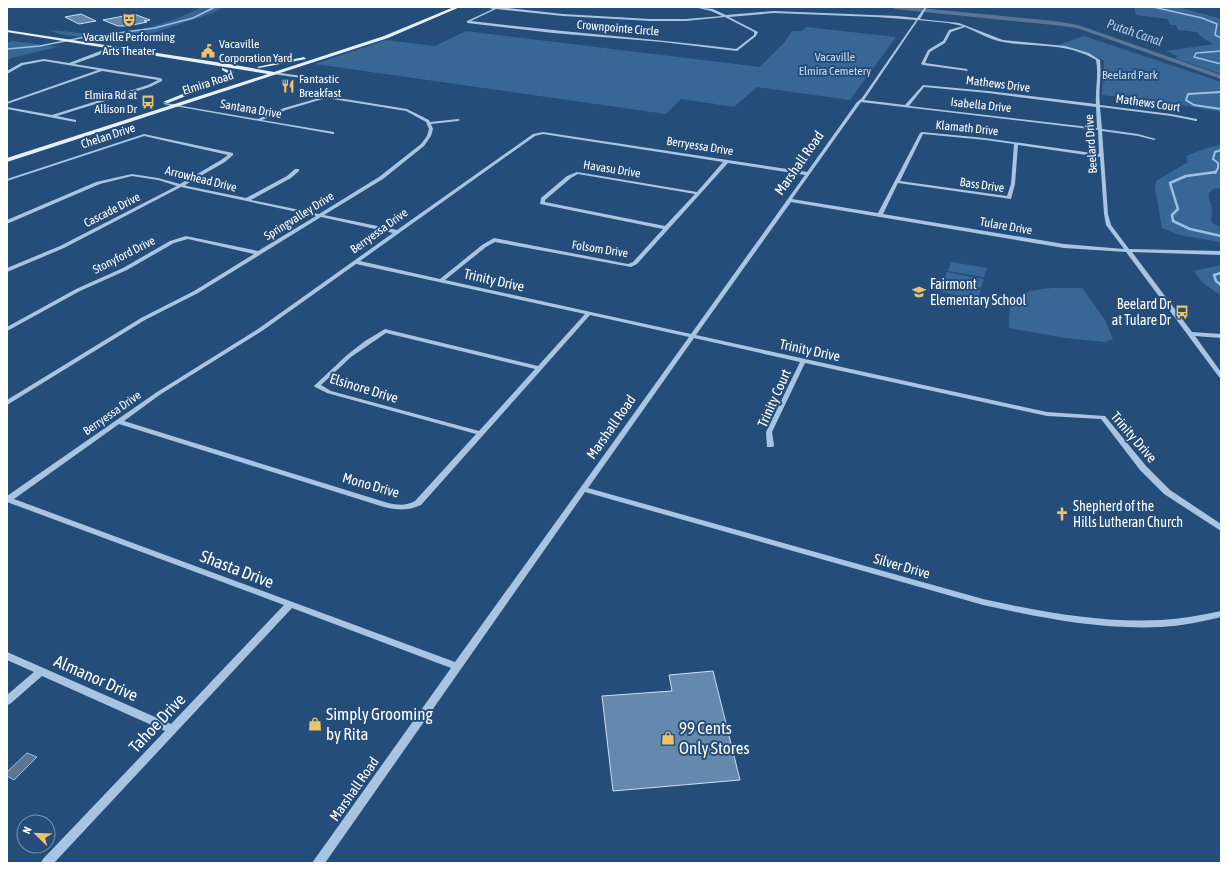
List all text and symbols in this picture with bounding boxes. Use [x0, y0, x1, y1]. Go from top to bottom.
theatre icon: Vacaville Performing Arts Theater [121, 12, 137, 28]
water label: Putah Canal [1105, 16, 1165, 49]
street label: Crownpointe Circle [576, 17, 660, 39]
place label: Vacaville Performing Arts Theater [83, 30, 176, 58]
place label: Vacaville Corporation Yard [219, 37, 293, 65]
public building icon: Vacaville Corporation Yard [200, 43, 216, 59]
park label: Vacaville Elmira Cemetery [799, 50, 871, 78]
street label: Elmira Road [181, 68, 235, 98]
park label: Beelard Park [1102, 68, 1159, 82]
place label: Fantastic Breakfast [299, 72, 342, 100]
street label: Mathews Drive [965, 73, 1031, 95]
restaurant icon: Fantastic Breakfast [280, 78, 296, 94]
place label: Elmira Rd at Allison Dr [84, 88, 138, 116]
street label: Mathews Court [1115, 92, 1182, 115]
bus stop icon: Elmira Rd at Allison Dr [140, 94, 156, 110]
street label: Isabella Drive [950, 95, 1012, 115]
street label: Santana Drive [219, 97, 283, 121]
street label: Beelard Drive [1082, 114, 1100, 174]
street label: Klamath Drive [935, 118, 999, 138]
street label: Chelan Drive [79, 121, 137, 151]
street label: Marshall Road [771, 128, 827, 198]
street label: Berryessa Drive [666, 134, 734, 158]
street label: Havasu Drive [582, 158, 642, 180]
street label: Arrowhead Drive [164, 163, 238, 195]
street label: Bass Drive [959, 175, 1005, 195]
street label: Springvalley Drive [261, 189, 337, 243]
street label: Cascade Drive [82, 190, 142, 230]
street label: Berryessa Drive [348, 206, 410, 256]
street label: Tulare Drive [979, 214, 1033, 238]
street label: Stonyford Drive [91, 233, 157, 277]
street label: Folsom Drive [571, 238, 629, 260]
street label: Trinity Drive [462, 265, 526, 295]
place label: Fairmont Elementary School [930, 276, 1026, 308]
school or university icon: Fairmont Elementary School [911, 284, 927, 300]
place label: Beelard Dr at Tulare Dr [1112, 296, 1172, 328]
bus stop icon: Beelard Dr at Tulare Dr [1174, 304, 1190, 320]
street label: Trinity Drive [778, 336, 842, 364]
street label: Trinity Court [754, 366, 794, 430]
street label: Elsinore Drive [328, 370, 400, 406]
street label: Berryessa Drive [80, 388, 144, 438]
street label: Marshall Road [583, 392, 639, 462]
street label: Trinity Drive [1108, 409, 1160, 465]
street label: Mono Drive [341, 469, 401, 501]
place label: Shepherd of the Hills Lutheran Church [1073, 498, 1183, 530]
church icon: Shepherd of the Hills Lutheran Church [1054, 506, 1070, 522]
street label: Shasta Drive [197, 546, 277, 592]
street label: Silver Drive [872, 550, 932, 582]
street label: Almanor Drive [51, 651, 141, 705]
street label: Tahoe Drive [125, 689, 190, 757]
place label: Simply Grooming by Rita [326, 704, 433, 744]
shop icon: Simply Grooming by Rita [307, 716, 323, 732]
place label: 99 Cents Only Stores [679, 718, 749, 758]
shop icon: 99 Cents Only Stores [660, 730, 676, 746]
street label: Marshall Road [326, 754, 382, 824]
north arrow [16, 814, 56, 854]
text: N [20, 825, 34, 835]

